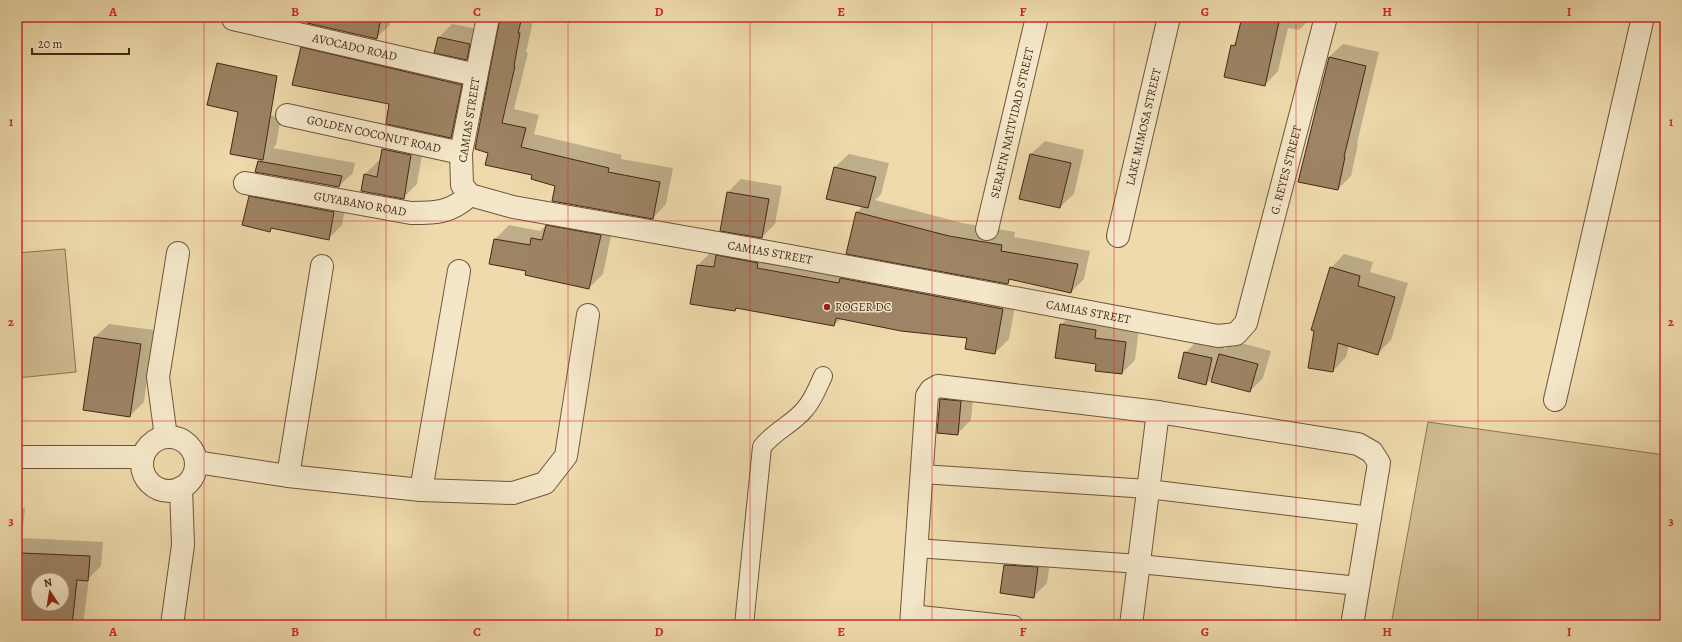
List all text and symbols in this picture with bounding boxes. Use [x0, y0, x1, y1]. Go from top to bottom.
text: A [108, 3, 118, 20]
text: B [291, 3, 299, 20]
text: C [473, 3, 481, 20]
text: D [654, 3, 664, 20]
text: E [837, 3, 845, 20]
text: F [1020, 3, 1027, 20]
text: G [1201, 3, 1209, 20]
text: H [1382, 3, 1392, 20]
text: I [1567, 3, 1572, 20]
street label: AVOCADO ROAD [310, 29, 399, 65]
scale bar [32, 30, 129, 56]
text: 20 m [38, 36, 62, 52]
street label: SERAFIN NATIVIDAD STREET [987, 46, 1038, 200]
street label: LAKE MIMOSA STREET [1122, 66, 1165, 187]
street label: CAMIAS STREET [454, 76, 484, 164]
street label: GOLDEN COCONUT ROAD [305, 112, 442, 156]
text: 1 [9, 113, 14, 130]
text: 1 [1669, 113, 1674, 130]
street label: G. REYES STREET [1267, 123, 1305, 216]
street label: GUYABANO ROAD [313, 188, 408, 220]
street label: CAMIAS STREET [726, 237, 814, 268]
street label: CAMIAS STREET [1045, 296, 1132, 328]
place label: ROGER DC [835, 299, 891, 315]
marker: ROGER DC [822, 302, 832, 312]
text: 2 [8, 313, 15, 330]
text: 2 [1668, 313, 1675, 330]
text: 3 [8, 512, 14, 529]
text: 3 [1668, 512, 1674, 529]
north arrow [30, 572, 70, 612]
text: N [43, 575, 54, 591]
text: A [108, 623, 118, 640]
text: B [291, 623, 299, 640]
text: C [473, 623, 481, 640]
text: D [654, 623, 664, 640]
text: E [837, 623, 845, 640]
text: F [1020, 623, 1027, 640]
text: G [1201, 623, 1209, 640]
text: H [1382, 623, 1392, 640]
text: I [1567, 623, 1572, 640]

